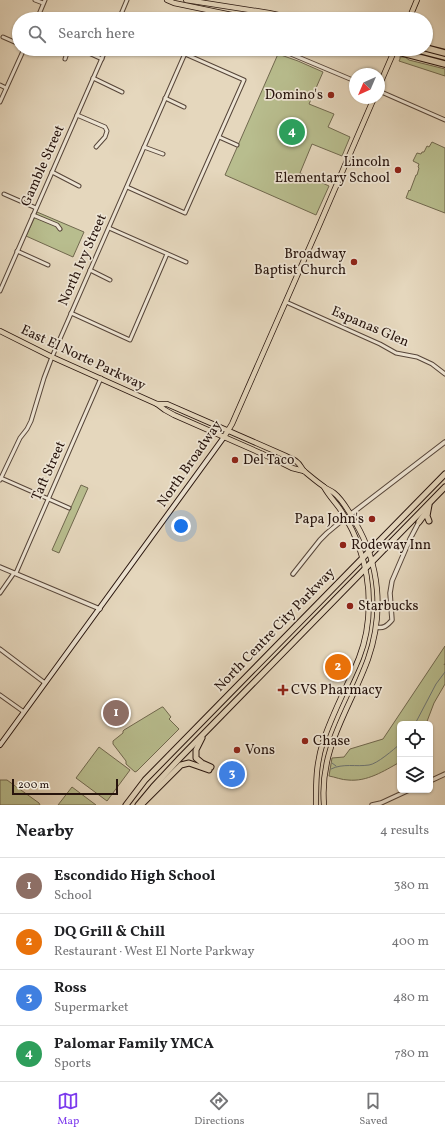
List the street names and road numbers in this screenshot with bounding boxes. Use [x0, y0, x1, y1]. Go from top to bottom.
street label: Gamble Street [17, 122, 69, 210]
street label: North Ivy Street [54, 211, 112, 309]
street label: Espanas Glen [328, 302, 412, 352]
street label: East El Norte Parkway [17, 321, 149, 396]
street label: North Broadway [153, 417, 227, 511]
street label: Taft Street [27, 438, 71, 504]
street label: North Centre City Parkway [211, 563, 340, 696]

